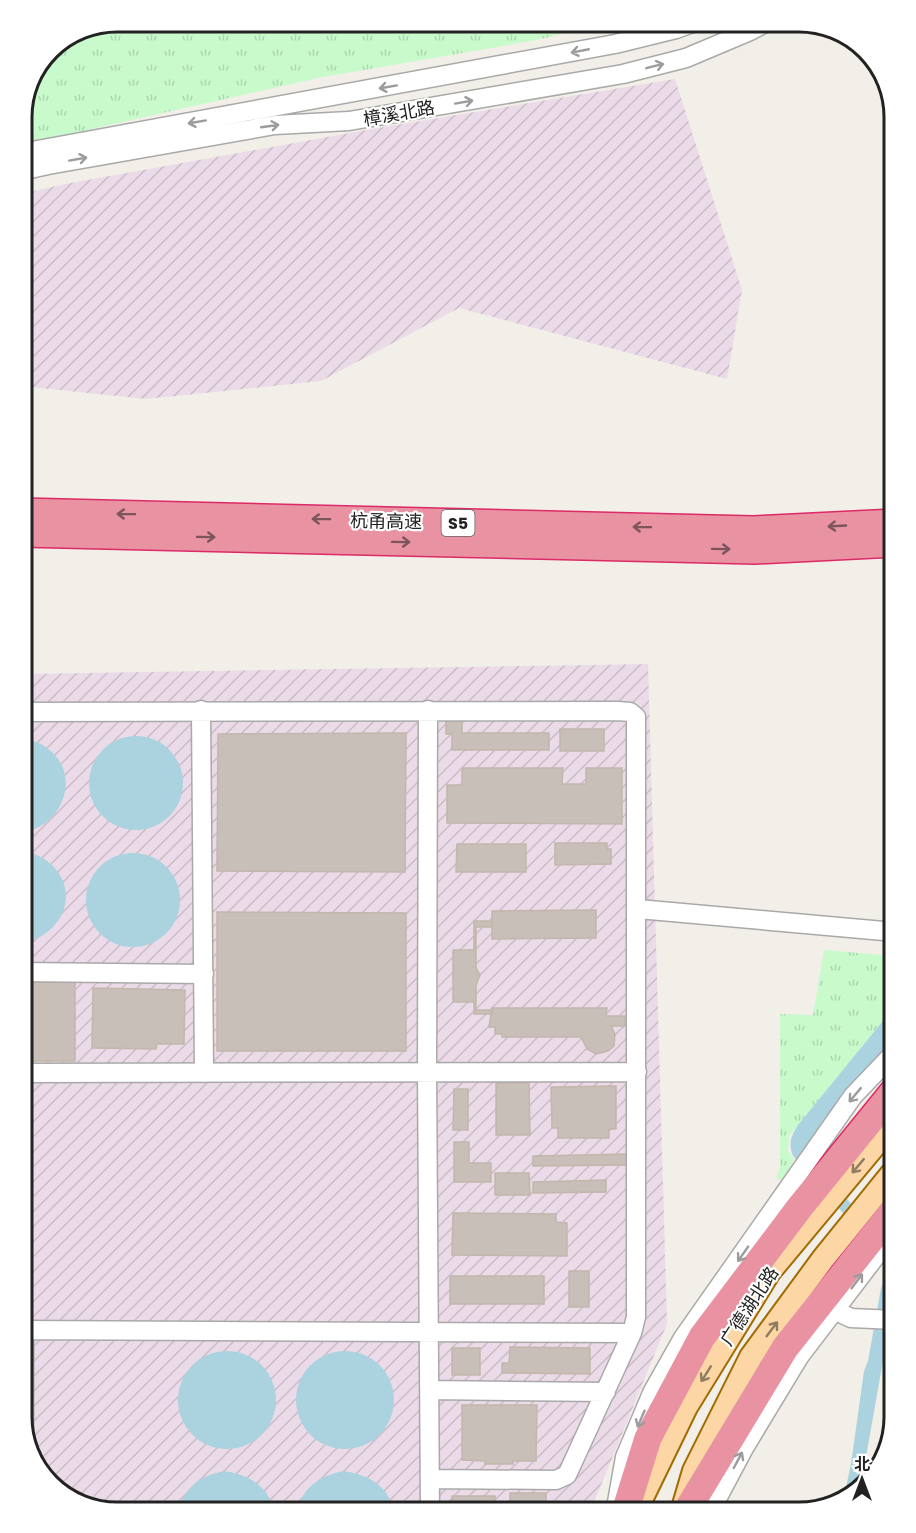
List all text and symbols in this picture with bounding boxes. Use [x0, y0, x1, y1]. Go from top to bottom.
one-way arrow [571, 46, 590, 57]
one-way arrow [645, 59, 664, 71]
one-way arrow [379, 82, 399, 93]
street label: 樟溪北路 [361, 94, 437, 132]
one-way arrow [453, 96, 473, 107]
one-way arrow [187, 116, 207, 127]
one-way arrow [260, 120, 280, 131]
one-way arrow [68, 153, 88, 164]
street label: 杭甬高速 [350, 508, 422, 534]
one-way arrow [116, 509, 136, 520]
road number: S5 [442, 510, 474, 536]
one-way arrow [311, 513, 331, 525]
one-way arrow [827, 520, 847, 531]
one-way arrow [632, 521, 652, 533]
one-way arrow [195, 531, 215, 543]
one-way arrow [390, 536, 410, 547]
one-way arrow [711, 543, 731, 555]
one-way arrow [849, 1087, 862, 1103]
one-way arrow [851, 1157, 864, 1173]
one-way arrow [737, 1245, 749, 1262]
street label: 广德湖北路 [714, 1261, 784, 1351]
one-way arrow [851, 1273, 863, 1289]
one-way arrow [766, 1321, 778, 1337]
one-way arrow [700, 1365, 712, 1382]
one-way arrow [635, 1410, 646, 1428]
north arrow [832, 1449, 892, 1509]
one-way arrow [732, 1451, 744, 1469]
text: 北 [854, 1453, 870, 1476]

